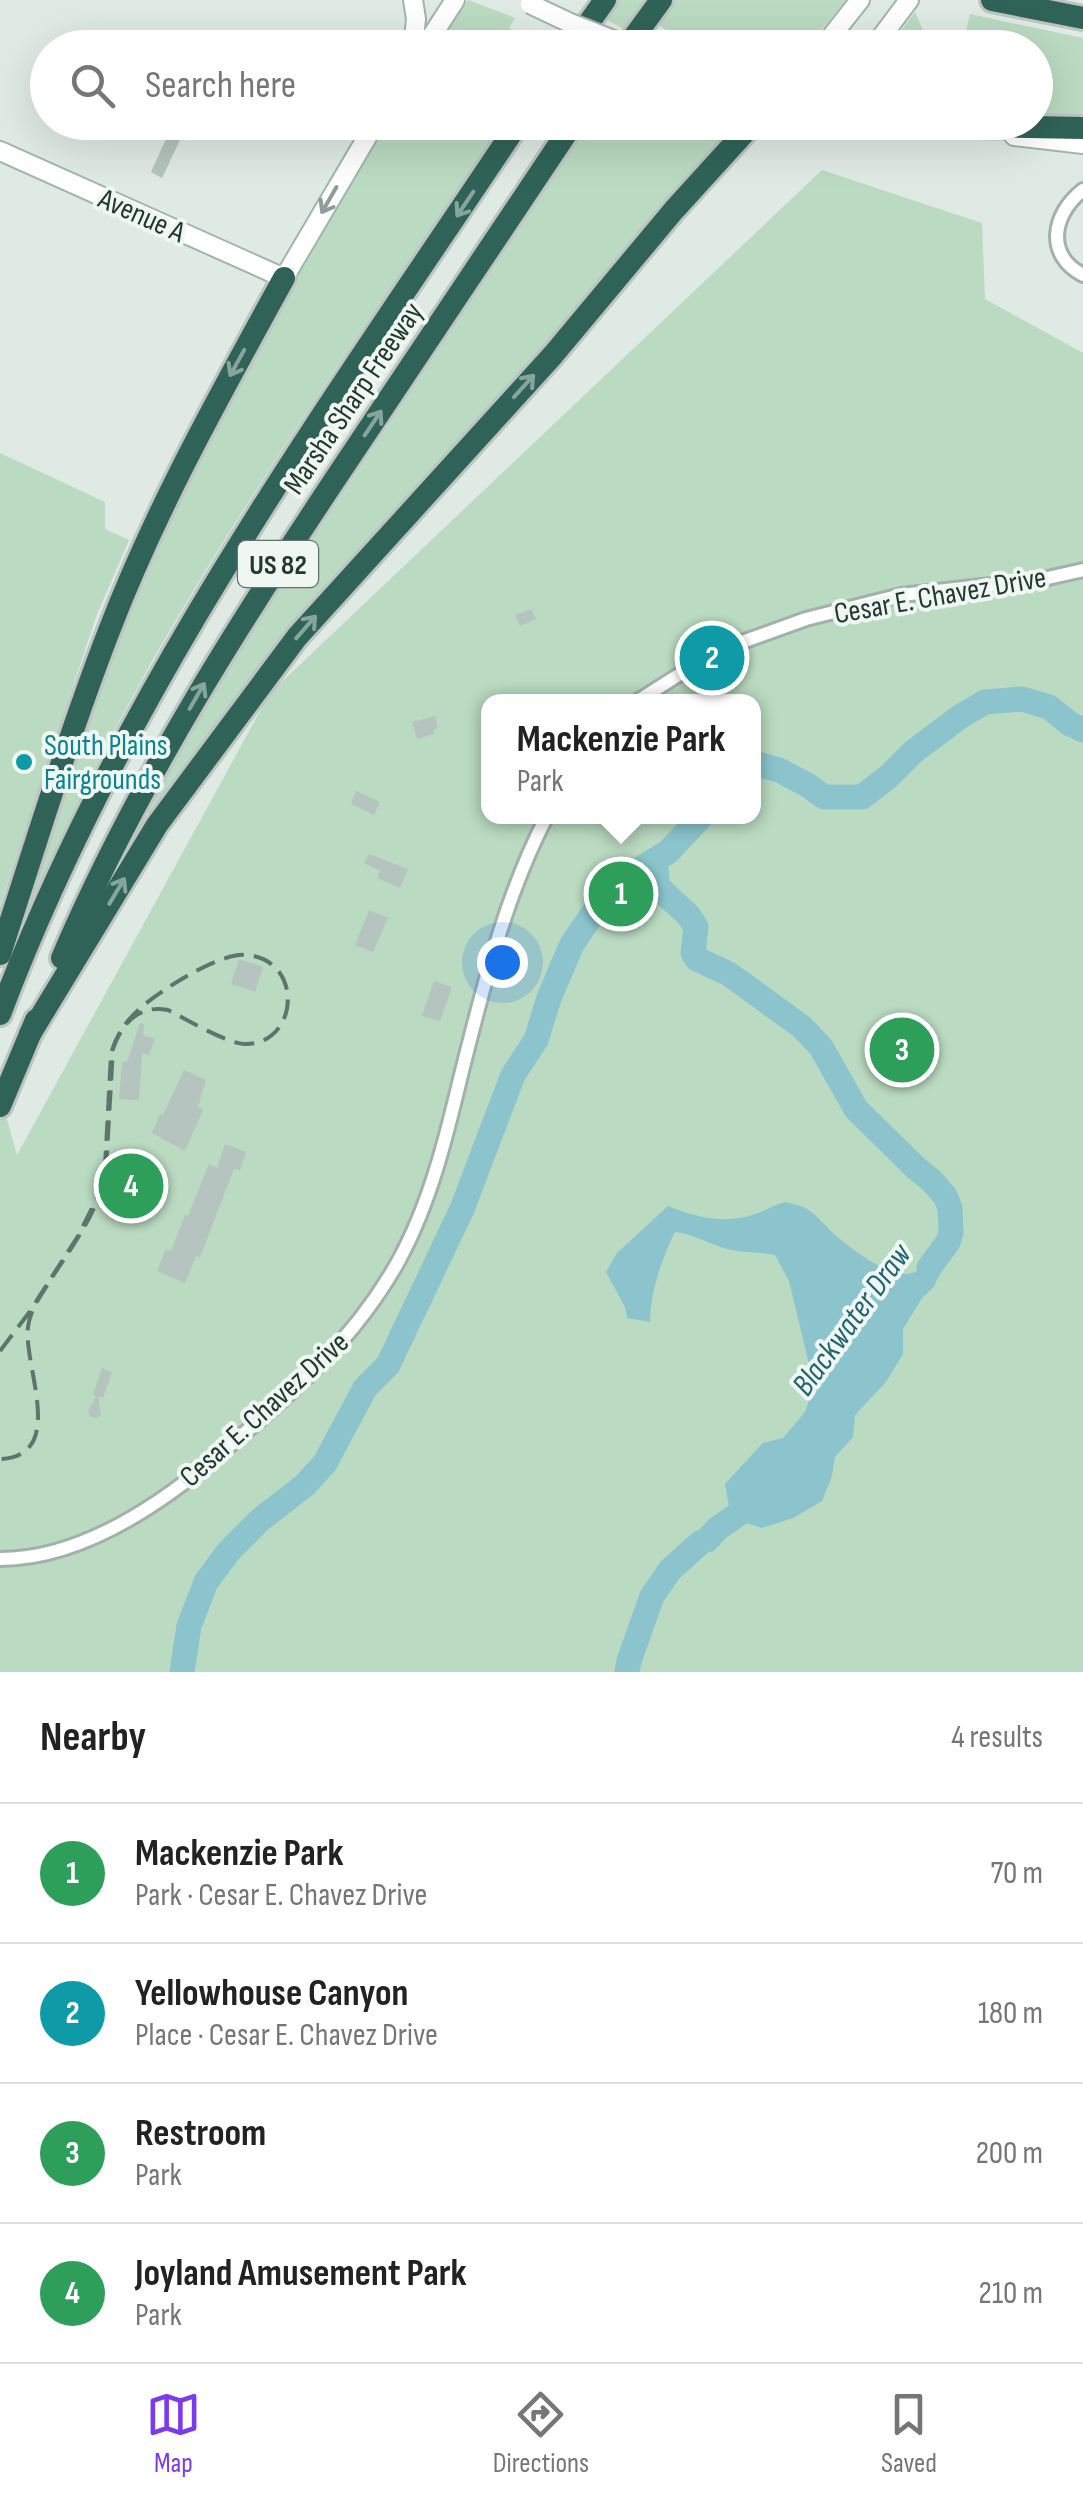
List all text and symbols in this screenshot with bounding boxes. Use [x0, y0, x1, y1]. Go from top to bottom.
search box [30, 30, 1053, 140]
icon: search [65, 58, 120, 113]
text: Search here [145, 63, 296, 108]
street label: Avenue A [92, 181, 191, 251]
one-way arrow [319, 184, 339, 214]
one-way arrow [455, 189, 476, 217]
street label: Marsha Sharp Freeway [276, 296, 431, 501]
one-way arrow [227, 348, 247, 378]
one-way arrow [512, 374, 535, 399]
one-way arrow [362, 409, 383, 437]
road number: US 82 [238, 541, 318, 587]
street label: Cesar E. Chavez Drive [831, 560, 1049, 632]
one-way arrow [295, 615, 318, 640]
pin: 2 [680, 620, 744, 696]
one-way arrow [187, 681, 207, 711]
popup [481, 694, 761, 824]
text: Mackenzie Park [517, 717, 725, 762]
place label: South Plains Fairgrounds [44, 728, 168, 798]
marker: South Plains Fairgrounds [13, 751, 35, 773]
text: Park [517, 762, 564, 801]
pin: 1 [588, 856, 654, 932]
one-way arrow [107, 877, 128, 906]
your location [477, 937, 528, 988]
pin: 3 [870, 1012, 934, 1088]
pin: 4 [98, 1148, 164, 1224]
water label: Blackwater Draw [784, 1235, 921, 1404]
street label: Cesar E. Chavez Drive [173, 1324, 357, 1495]
text: Nearby [40, 1712, 146, 1763]
text: 4 results [951, 1718, 1043, 1757]
text: Mackenzie Park [135, 1831, 344, 1876]
text: 1 [66, 1854, 79, 1893]
text: 70 m [990, 1854, 1043, 1893]
text: Park · Cesar E. Chavez Drive [135, 1876, 427, 1915]
text: Yellowhouse Canyon [135, 1971, 409, 2016]
text: 2 [65, 1994, 80, 2033]
text: 180 m [978, 1994, 1043, 2033]
text: Place · Cesar E. Chavez Drive [135, 2016, 438, 2055]
text: Restroom [135, 2111, 266, 2156]
text: 3 [65, 2134, 80, 2173]
text: 200 m [976, 2134, 1043, 2173]
text: Park [135, 2156, 182, 2195]
text: Joyland Amusement Park [135, 2251, 467, 2296]
text: 4 [65, 2274, 80, 2313]
text: 210 m [979, 2274, 1043, 2313]
text: Park [135, 2296, 182, 2335]
tab: Map [146, 2387, 201, 2480]
tab: Directions [493, 2387, 589, 2480]
tab: Saved [881, 2387, 937, 2480]

